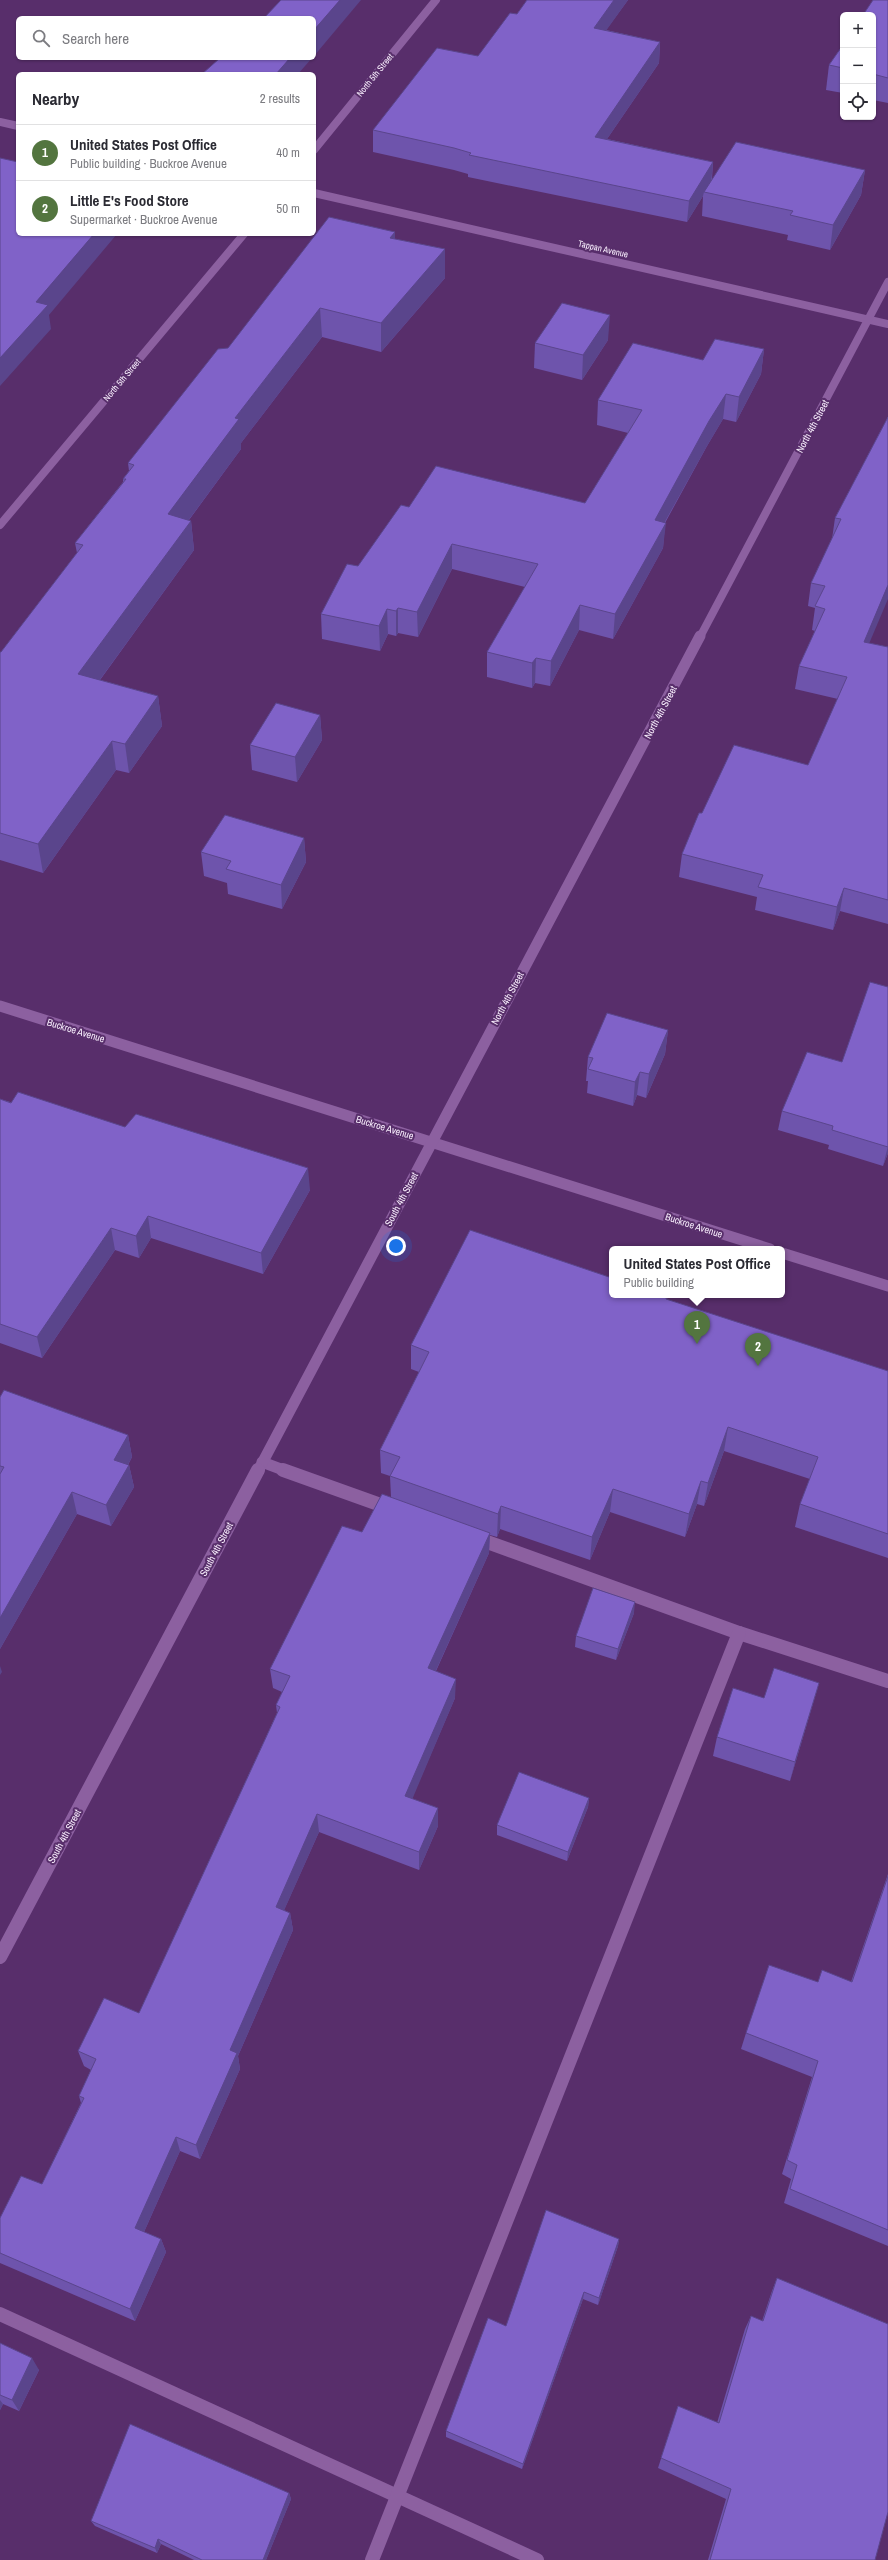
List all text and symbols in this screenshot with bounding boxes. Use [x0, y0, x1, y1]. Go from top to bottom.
map controls [840, 12, 876, 120]
button: + [840, 12, 876, 48]
search box [16, 16, 316, 60]
icon: search [30, 27, 52, 49]
text: Search here [62, 28, 129, 49]
button: − [840, 48, 876, 84]
street label: North 5th Street [354, 51, 396, 99]
button: locate [840, 84, 876, 120]
text: Nearby [32, 87, 79, 110]
text: 2 results [260, 90, 300, 107]
text: United States Post Office [70, 134, 217, 155]
text: 1 [42, 144, 48, 161]
text: 40 m [276, 144, 300, 161]
text: Public building · Buckroe Avenue [70, 155, 227, 172]
text: Little E's Food Store [70, 190, 189, 211]
text: 2 [42, 200, 48, 217]
text: 50 m [276, 200, 300, 217]
text: Supermarket · Buckroe Avenue [70, 211, 217, 228]
street label: Tappan Avenue [577, 237, 629, 261]
street label: North 5th Street [101, 356, 143, 404]
street label: North 4th Street [793, 397, 832, 455]
street label: North 4th Street [641, 683, 680, 741]
street label: North 4th Street [488, 969, 527, 1027]
street label: Buckroe Avenue [45, 1016, 107, 1046]
street label: Buckroe Avenue [354, 1113, 416, 1143]
street label: South 4th Street [382, 1169, 421, 1228]
street label: Buckroe Avenue [663, 1210, 725, 1241]
your location [386, 1236, 406, 1256]
popup [609, 1246, 785, 1298]
text: United States Post Office [624, 1253, 770, 1274]
text: Public building [624, 1274, 694, 1291]
pin: 1 [684, 1311, 710, 1344]
pin: 2 [745, 1333, 771, 1366]
street label: South 4th Street [197, 1519, 236, 1578]
street label: South 4th Street [45, 1806, 84, 1865]

